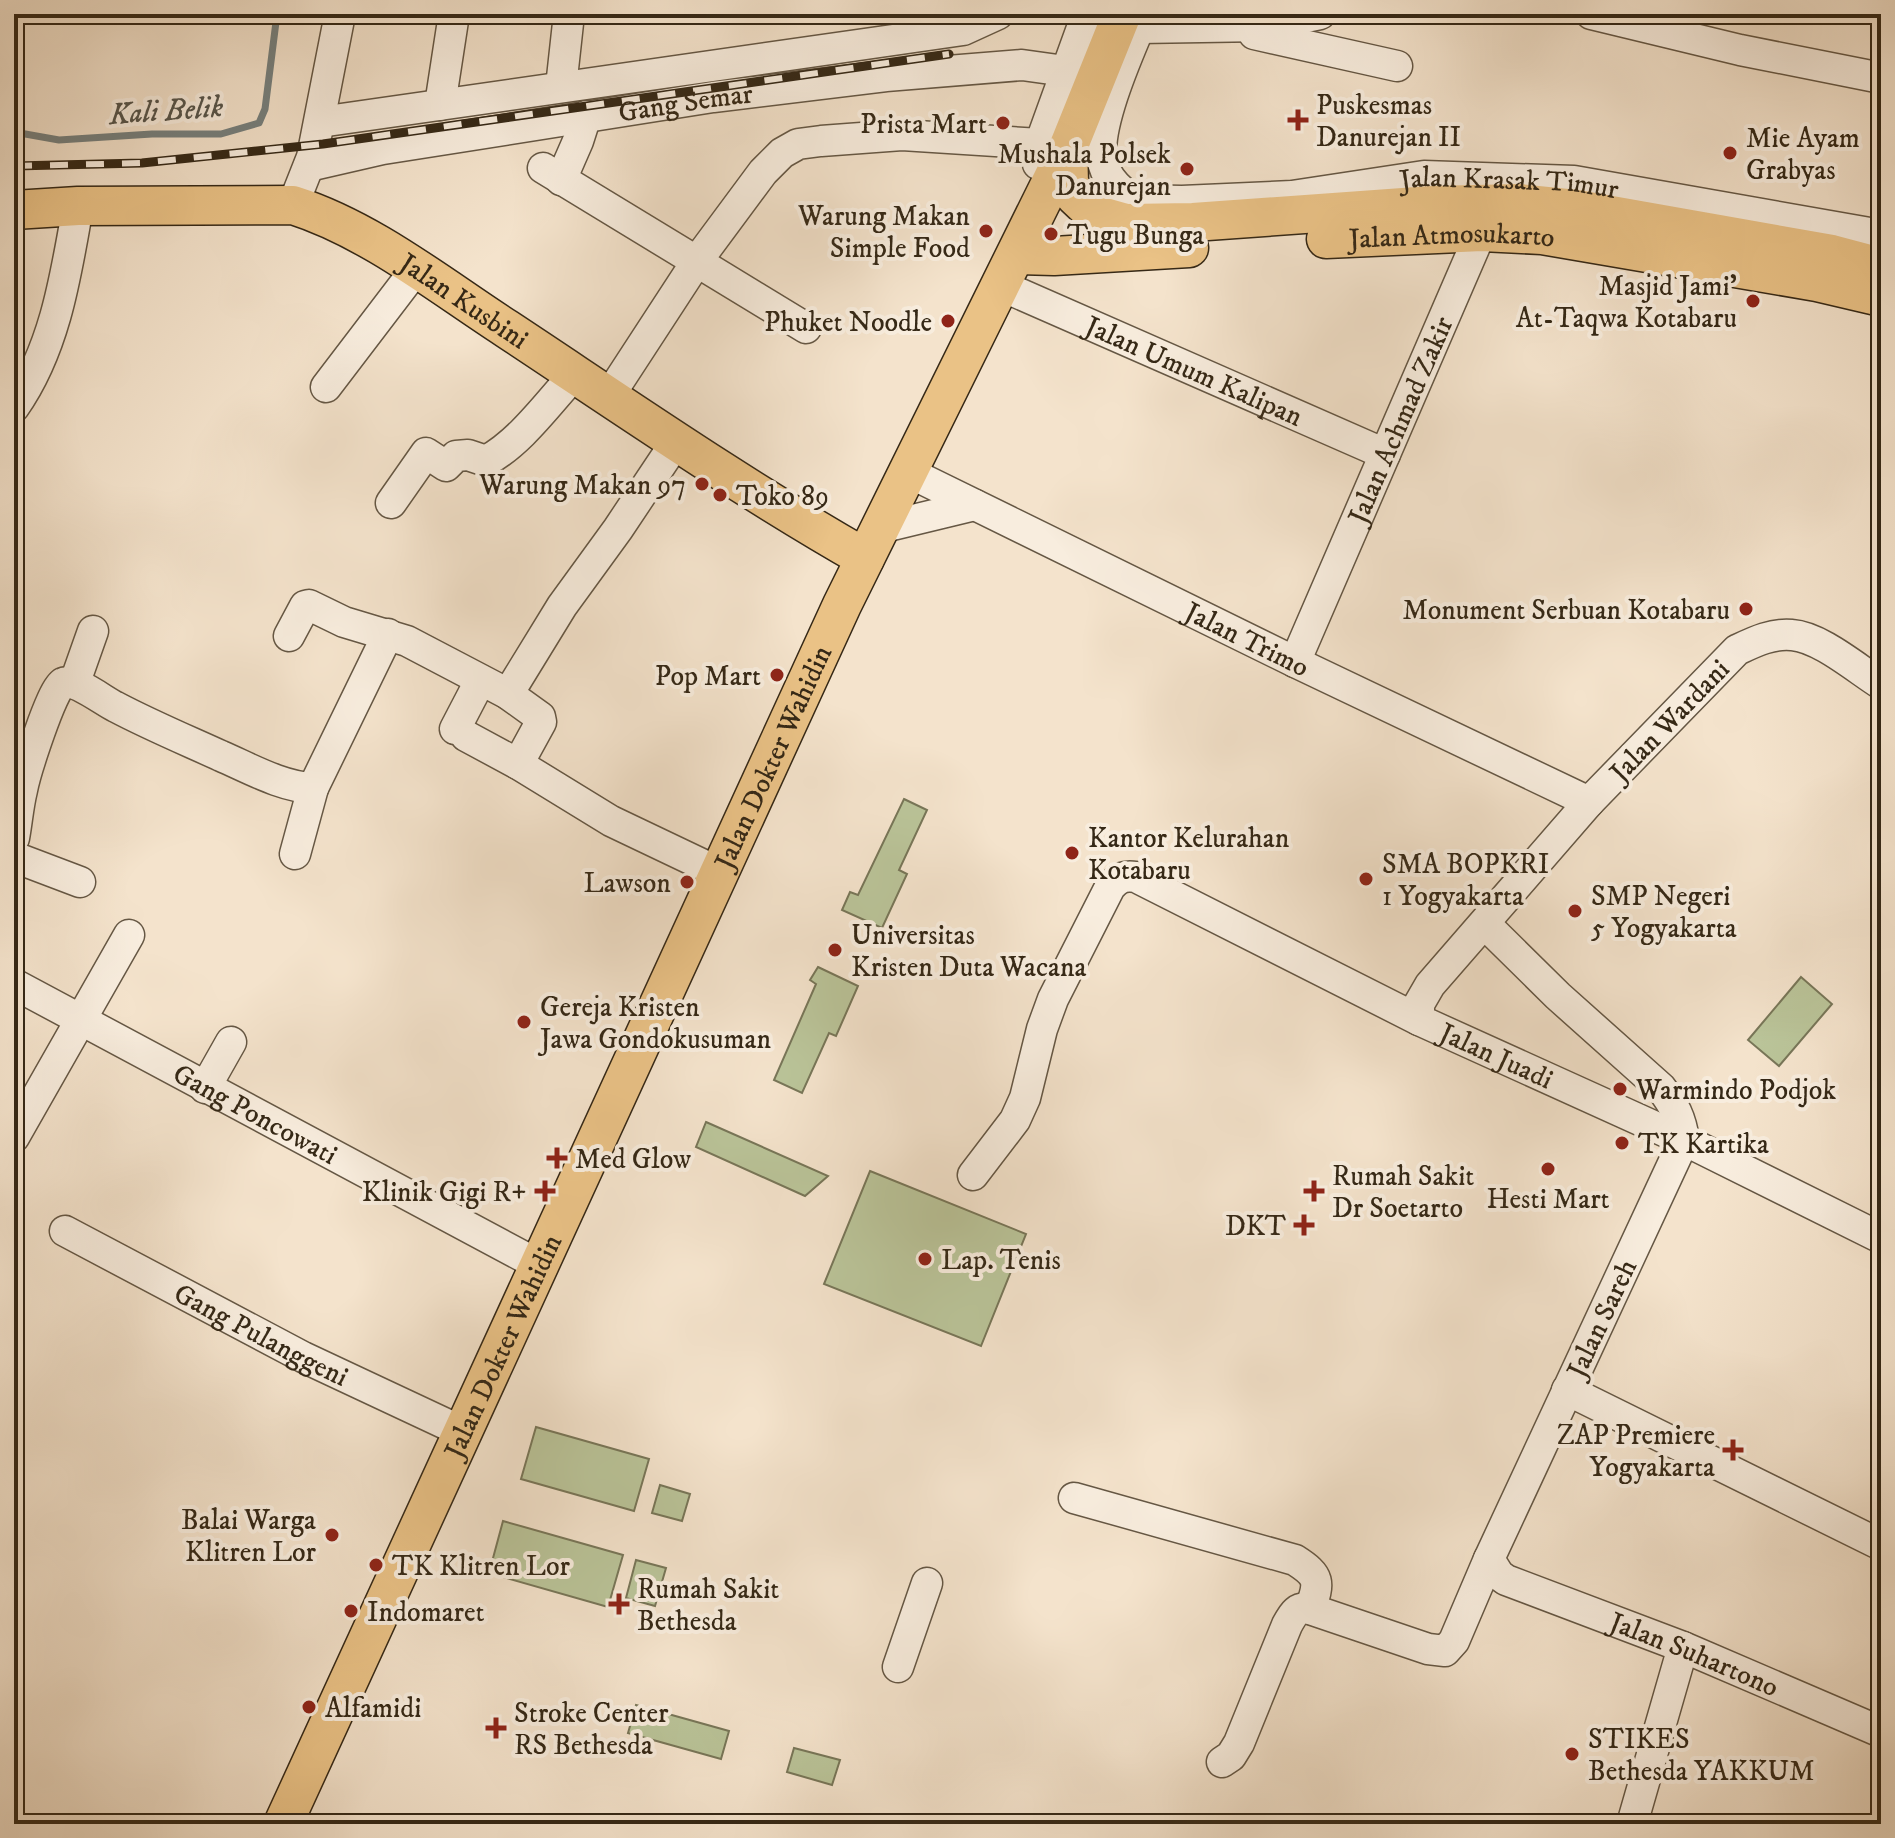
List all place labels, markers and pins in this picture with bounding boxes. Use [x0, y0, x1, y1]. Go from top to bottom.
place label: Puskesmas Danurejan II [1316, 88, 1461, 155]
place label: Prista Mart [860, 107, 987, 142]
marker: Puskesmas Danurejan II [1287, 109, 1309, 131]
marker: Prista Mart [994, 114, 1012, 132]
place label: Mie Ayam Grabyas [1746, 121, 1860, 188]
place label: Mushala Polsek Danurejan [998, 137, 1171, 204]
marker: Mie Ayam Grabyas [1721, 144, 1739, 162]
marker: Mushala Polsek Danurejan [1178, 160, 1196, 178]
place label: Warung Makan Simple Food [797, 199, 970, 266]
place label: Tugu Bunga [1067, 218, 1204, 253]
marker: Warung Makan Simple Food [977, 222, 995, 240]
marker: Tugu Bunga [1042, 225, 1060, 243]
place label: Masjid Jami' At-Taqwa Kotabaru [1516, 269, 1737, 336]
marker: Masjid Jami' At-Taqwa Kotabaru [1744, 292, 1762, 310]
place label: Phuket Noodle [764, 305, 932, 340]
marker: Phuket Noodle [939, 312, 957, 330]
place label: Warung Makan 97 [478, 468, 686, 503]
marker: Warung Makan 97 [693, 475, 711, 493]
place label: Toko 89 [736, 479, 829, 514]
marker: Toko 89 [711, 486, 729, 504]
place label: Monument Serbuan Kotabaru [1403, 593, 1730, 628]
marker: Monument Serbuan Kotabaru [1737, 600, 1755, 618]
place label: Pop Mart [655, 659, 761, 694]
marker: Pop Mart [768, 666, 786, 684]
place label: Kantor Kelurahan Kotabaru [1088, 821, 1290, 888]
marker: Kantor Kelurahan Kotabaru [1063, 844, 1081, 862]
place label: SMA BOPKRI 1 Yogyakarta [1382, 847, 1549, 914]
place label: Lawson [584, 866, 671, 901]
marker: SMA BOPKRI 1 Yogyakarta [1357, 870, 1375, 888]
marker: Lawson [678, 873, 696, 891]
place label: SMP Negeri 5 Yogyakarta [1591, 879, 1737, 946]
marker: SMP Negeri 5 Yogyakarta [1566, 902, 1584, 920]
place label: Universitas Kristen Duta Wacana [851, 918, 1087, 985]
marker: Universitas Kristen Duta Wacana [826, 941, 844, 959]
place label: Gereja Kristen Jawa Gondokusuman [537, 990, 771, 1057]
marker: Gereja Kristen Jawa Gondokusuman [515, 1013, 533, 1031]
place label: Warmindo Podjok [1635, 1073, 1836, 1108]
marker: Warmindo Podjok [1611, 1080, 1629, 1098]
place label: TK Kartika [1638, 1127, 1769, 1162]
marker: TK Kartika [1613, 1134, 1631, 1152]
place label: Med Glow [575, 1142, 691, 1177]
marker: Med Glow [546, 1147, 568, 1169]
place label: Rumah Sakit Dr Soetarto [1332, 1159, 1474, 1226]
marker: Hesti Mart [1539, 1160, 1557, 1178]
place label: Klinik Gigi R+ [362, 1175, 527, 1210]
marker: Klinik Gigi R+ [534, 1180, 556, 1202]
marker: Rumah Sakit Dr Soetarto [1303, 1180, 1325, 1202]
place label: Hesti Mart [1486, 1182, 1610, 1217]
place label: DKT [1225, 1209, 1286, 1244]
marker: DKT [1293, 1214, 1315, 1236]
place label: Lap. Tenis [941, 1243, 1061, 1278]
marker: Lap. Tenis [916, 1250, 934, 1268]
place label: ZAP Premiere Yogyakarta [1557, 1418, 1715, 1485]
marker: ZAP Premiere Yogyakarta [1722, 1439, 1744, 1461]
place label: Balai Warga Klitren Lor [181, 1503, 317, 1570]
marker: Balai Warga Klitren Lor [323, 1526, 341, 1544]
place label: TK Klitren Lor [392, 1549, 570, 1584]
marker: TK Klitren Lor [367, 1556, 385, 1574]
place label: Rumah Sakit Bethesda [637, 1572, 779, 1639]
marker: Rumah Sakit Bethesda [608, 1593, 630, 1615]
place label: Indomaret [367, 1595, 485, 1630]
marker: Indomaret [342, 1602, 360, 1620]
place label: Alfamidi [325, 1691, 422, 1726]
place label: Stroke Center RS Bethesda [514, 1696, 669, 1763]
marker: Alfamidi [300, 1698, 318, 1716]
marker: Stroke Center RS Bethesda [485, 1717, 507, 1739]
place label: STIKES Bethesda YAKKUM [1588, 1722, 1815, 1789]
marker: STIKES Bethesda YAKKUM [1563, 1745, 1581, 1763]

